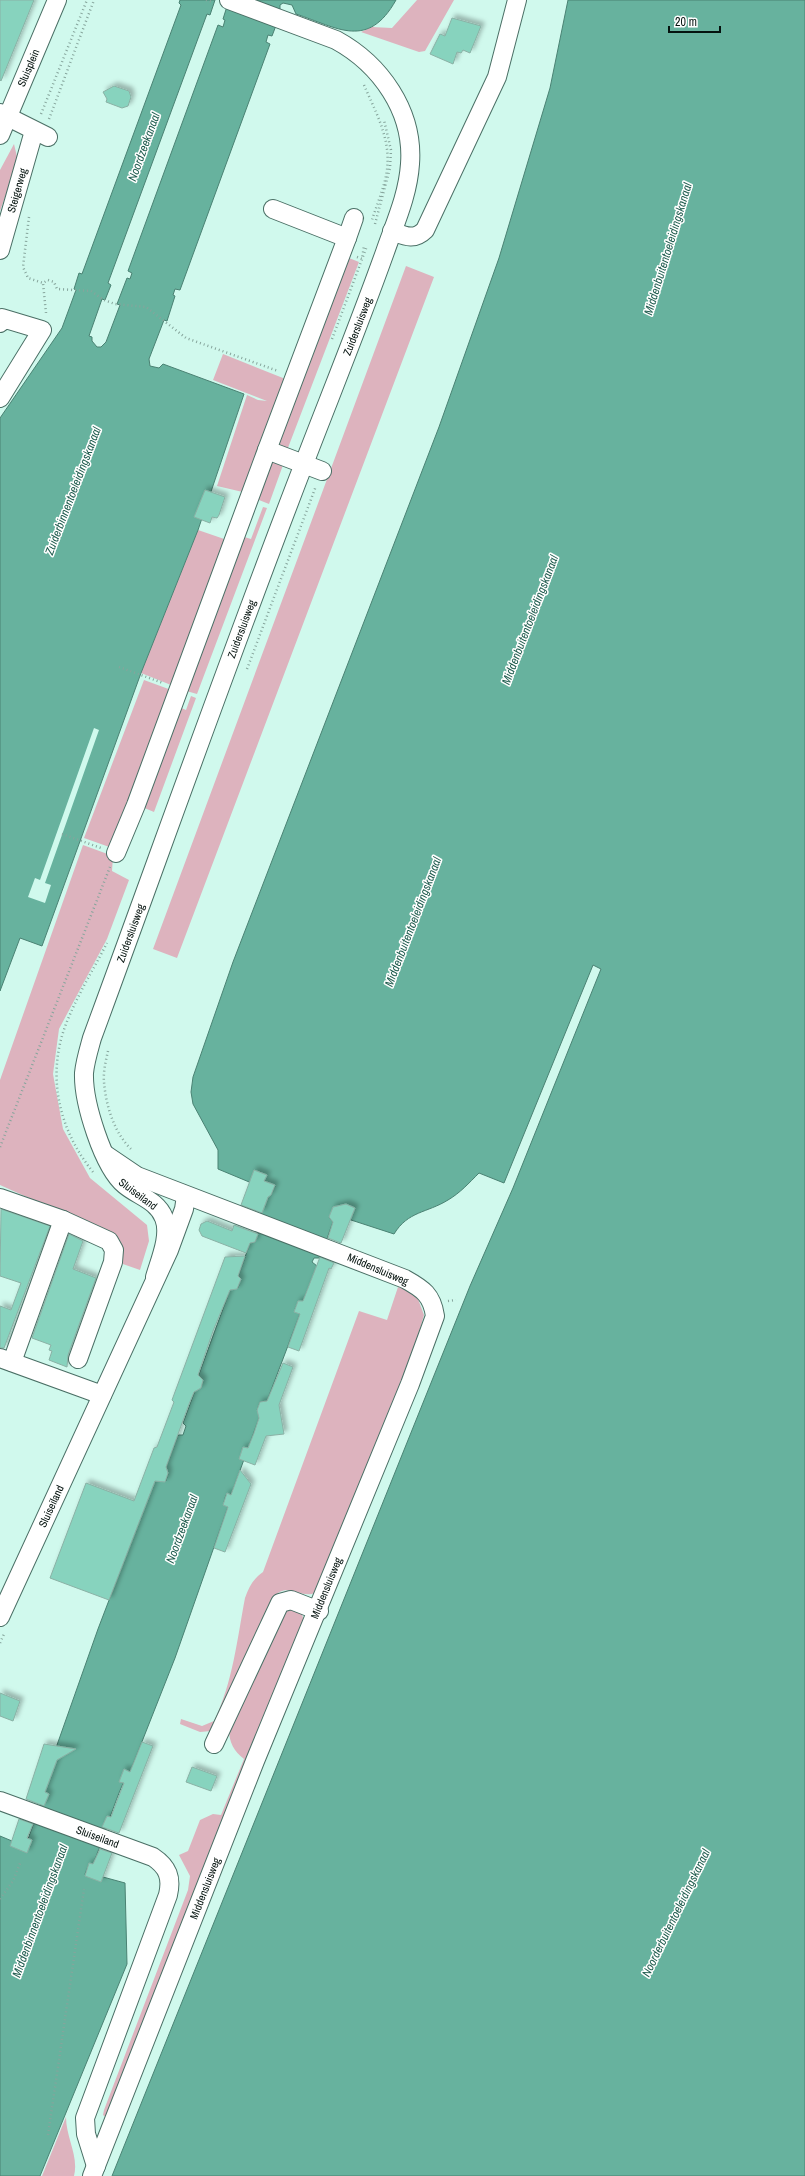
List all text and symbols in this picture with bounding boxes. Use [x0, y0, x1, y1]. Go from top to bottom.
scale bar [669, 8, 720, 34]
text: 20 m [675, 14, 697, 30]
street label: Sluisplein [14, 47, 43, 89]
water label: Noordzeekanaal [124, 110, 164, 183]
street label: Steigerweg [4, 166, 30, 214]
water label: Middenbuitentoeleidingskanaal [640, 180, 696, 317]
street label: Zuidersluisweg [340, 295, 375, 357]
water label: Zuiderbinnentoeleidingskanaal [41, 424, 105, 558]
water label: Middenbuitentoeleidingskanaal [498, 552, 562, 687]
street label: Zuidersluisweg [224, 598, 259, 660]
water label: Middenbuitentoeleidingskanaal [381, 854, 445, 989]
street label: Zuidersluisweg [113, 902, 147, 964]
street label: Sluiseiland [116, 1175, 160, 1213]
street label: Middensluisweg [345, 1250, 411, 1288]
street label: Sluiseiland [35, 1483, 67, 1529]
water label: Noordzeekanaal [162, 1492, 202, 1565]
street label: Middensluisweg [307, 1555, 345, 1621]
street label: Sluiseiland [74, 1822, 121, 1851]
water label: Middenbinnentoeleidingskanaal [9, 1842, 72, 1980]
water label: Noorderbuitentoeleidingskanaal [638, 1846, 714, 1979]
street label: Middensluisweg [187, 1855, 223, 1921]

